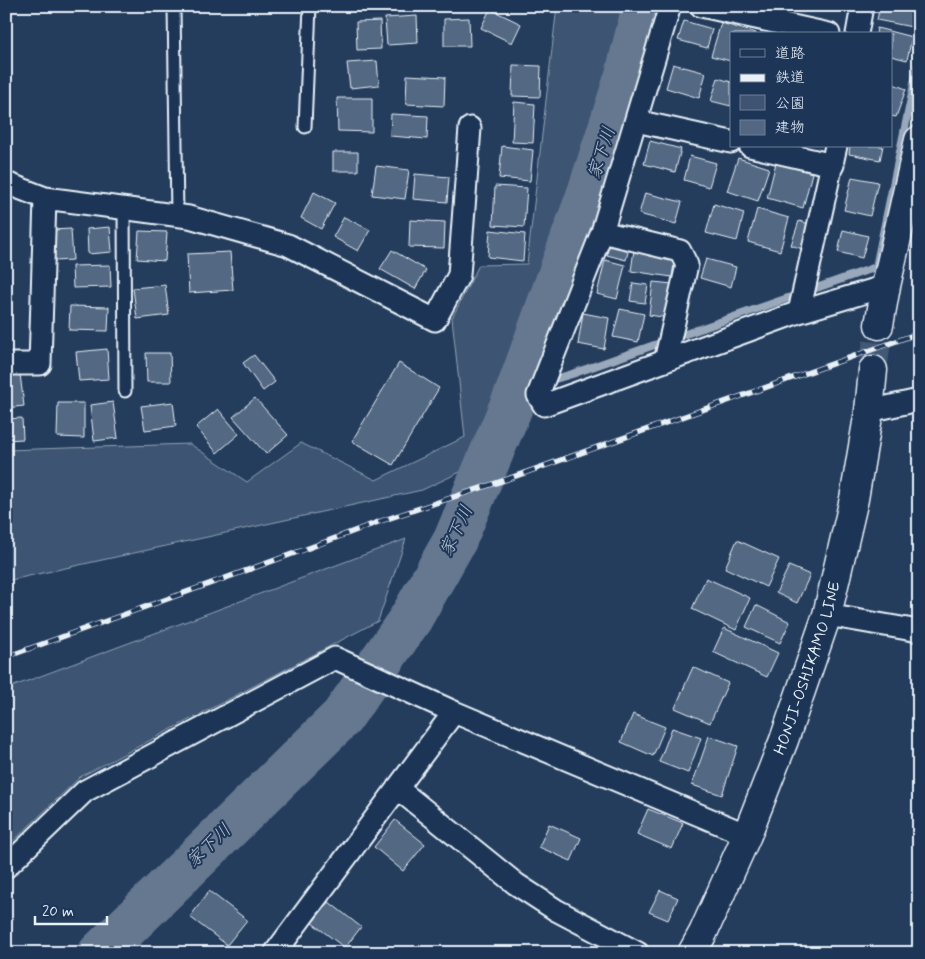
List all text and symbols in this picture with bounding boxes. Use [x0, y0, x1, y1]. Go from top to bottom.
legend [730, 32, 892, 148]
text: 道路 [775, 44, 805, 64]
text: 鉄道 [775, 68, 805, 88]
text: 公園 [775, 94, 805, 114]
text: 建物 [775, 118, 805, 138]
water label: 家下川 [582, 124, 622, 182]
water label: 家下川 [435, 501, 479, 561]
street label: HONJI-OSHIKAMO LINE [769, 579, 845, 758]
water label: 家下川 [181, 819, 237, 873]
scale bar [35, 894, 108, 926]
text: 20 m [42, 902, 74, 922]

